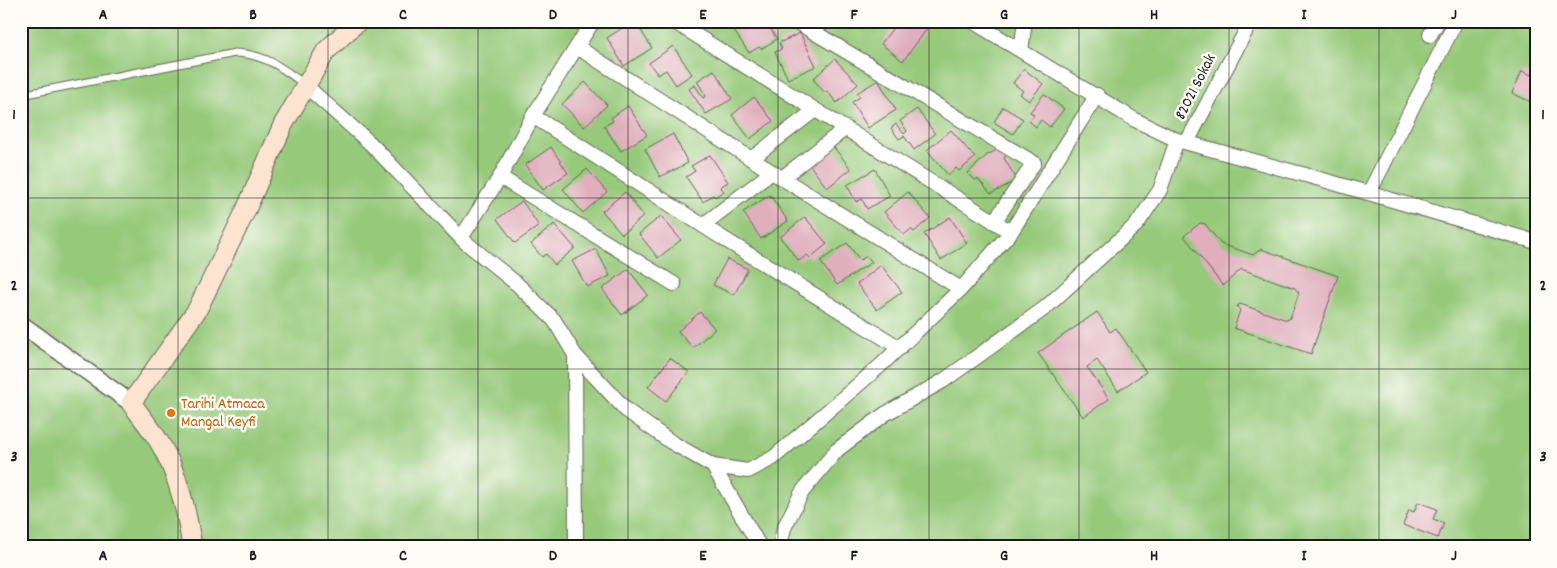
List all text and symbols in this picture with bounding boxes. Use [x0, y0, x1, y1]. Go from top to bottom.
text: A [99, 4, 108, 27]
text: B [249, 4, 257, 27]
text: C [399, 4, 407, 27]
text: D [549, 4, 558, 27]
text: E [699, 4, 707, 27]
text: F [850, 4, 858, 27]
text: G [1000, 4, 1008, 27]
text: H [1150, 4, 1158, 27]
text: I [1302, 4, 1308, 27]
text: J [1451, 4, 1457, 27]
street label: 82021 Sokak [1170, 50, 1222, 124]
text: 1 [12, 104, 16, 127]
text: 1 [1541, 104, 1545, 127]
text: 2 [11, 275, 18, 298]
text: 2 [1540, 275, 1547, 298]
place label: Tarihi Atmaca Mangal Keyfi [181, 393, 265, 434]
marker: Tarihi Atmaca Mangal Keyfi [165, 407, 177, 419]
text: 3 [10, 446, 18, 469]
text: 3 [1539, 446, 1547, 469]
text: A [99, 545, 108, 568]
text: B [249, 545, 257, 568]
text: C [399, 545, 407, 568]
text: D [549, 545, 558, 568]
text: E [699, 545, 707, 568]
text: F [850, 545, 858, 568]
text: G [1000, 545, 1008, 568]
text: H [1150, 545, 1158, 568]
text: I [1302, 545, 1308, 568]
text: J [1451, 545, 1457, 568]

